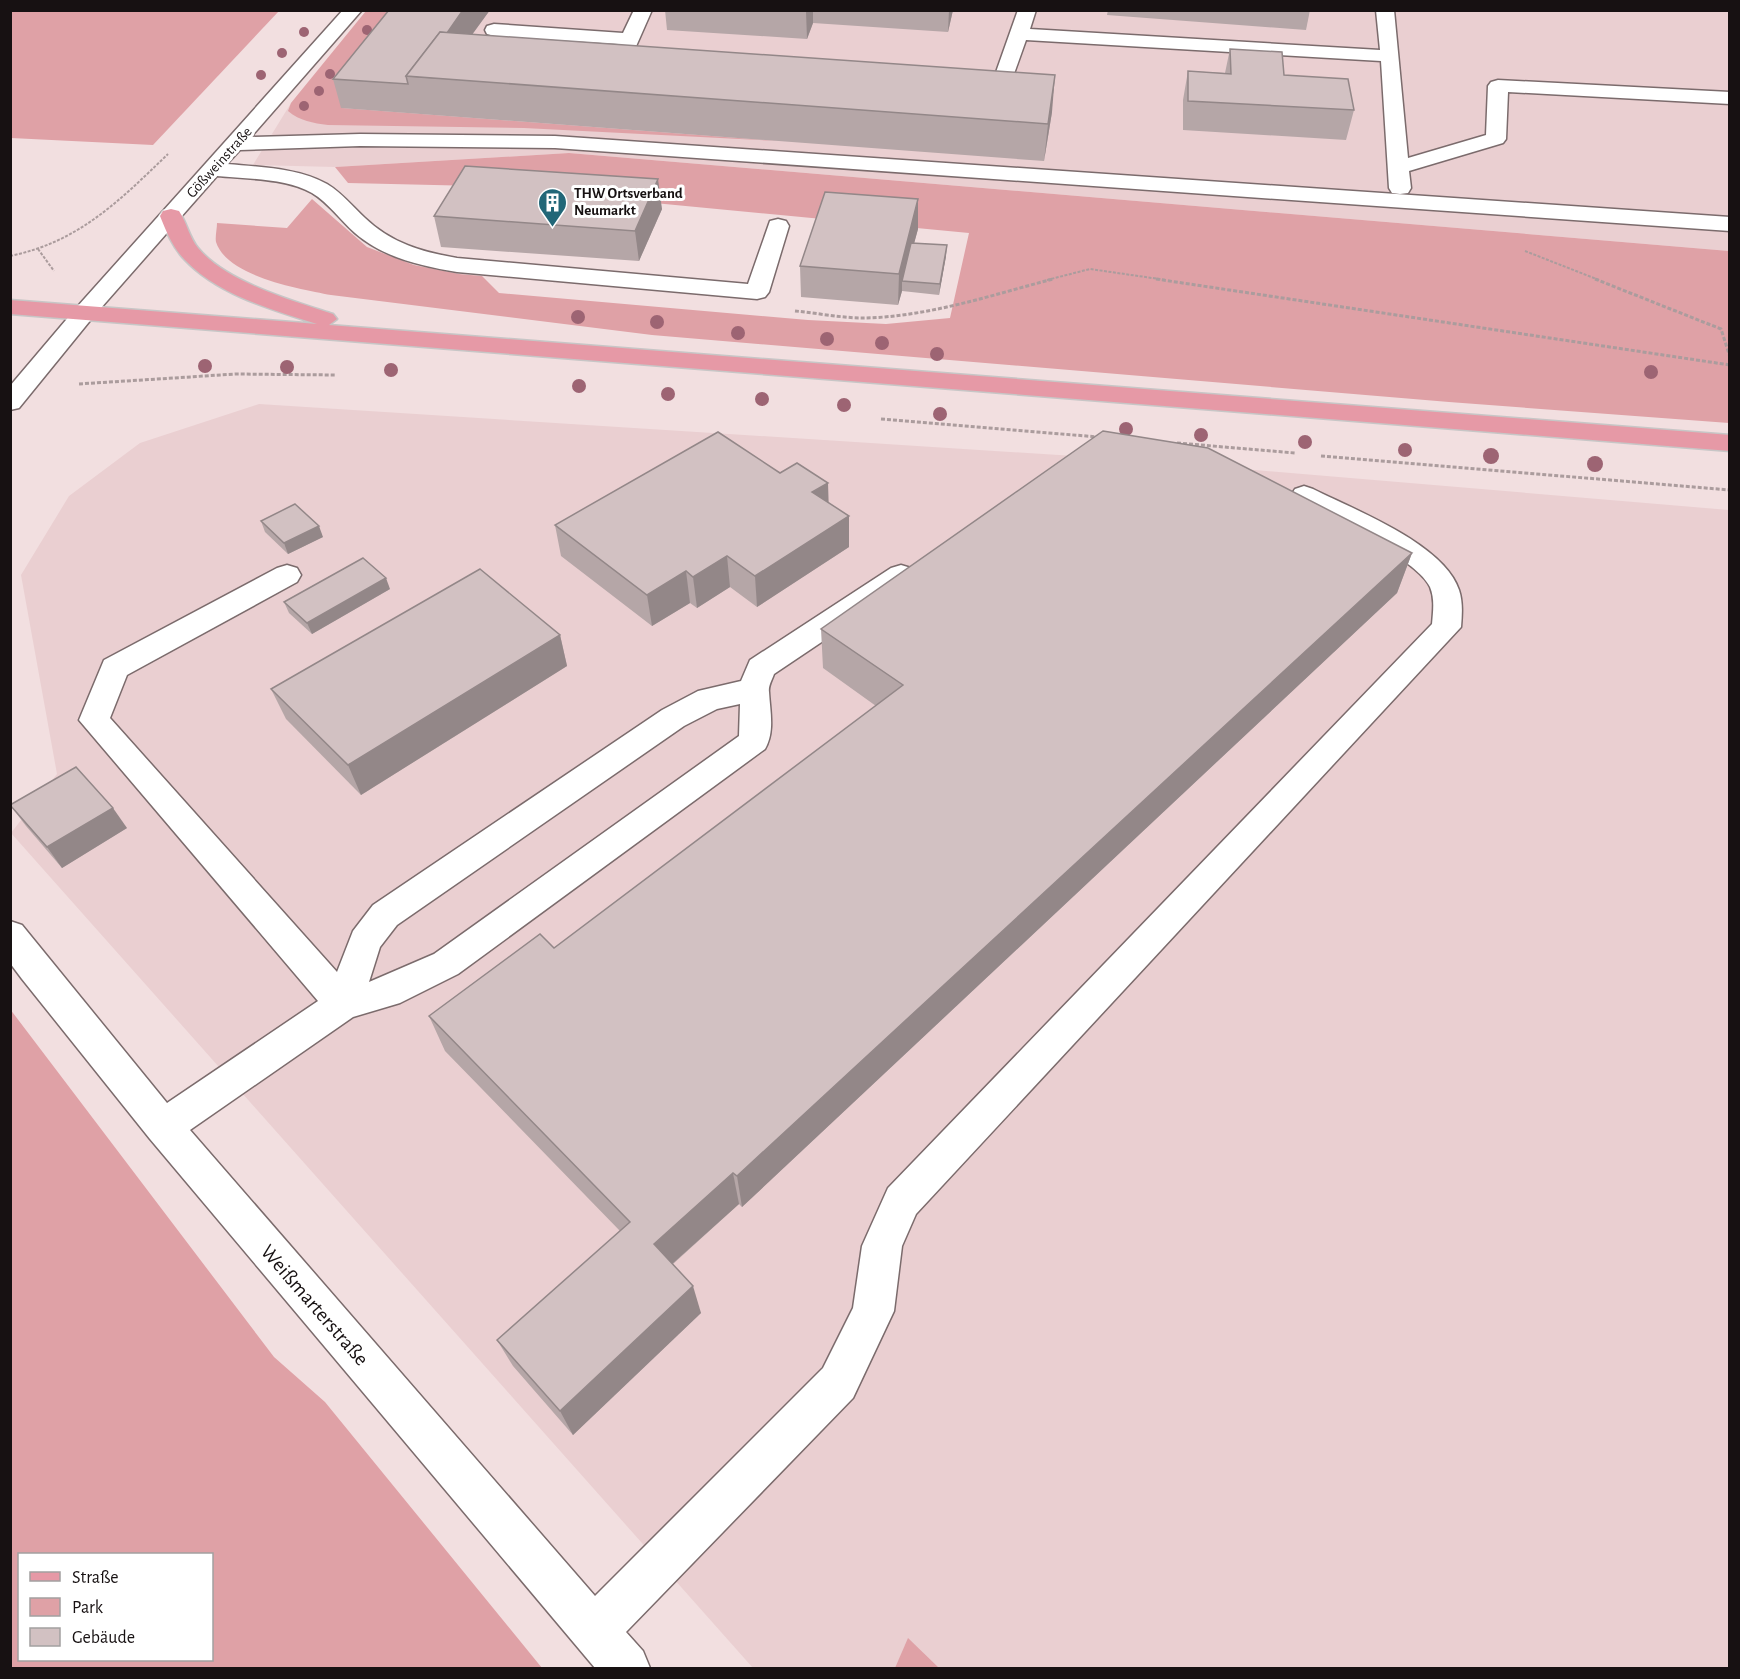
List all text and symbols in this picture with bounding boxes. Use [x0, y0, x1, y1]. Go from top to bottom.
street label: Gößweinstraße [184, 124, 255, 201]
building icon: THW Ortsverband Neumarkt [537, 186, 569, 228]
place label: THW Ortsverband Neumarkt [574, 186, 683, 218]
street label: Weißmarterstraße [257, 1241, 373, 1370]
legend [18, 1553, 213, 1661]
text: Straße [72, 1569, 118, 1587]
text: Park [72, 1599, 104, 1617]
text: Gebäude [72, 1629, 135, 1647]

